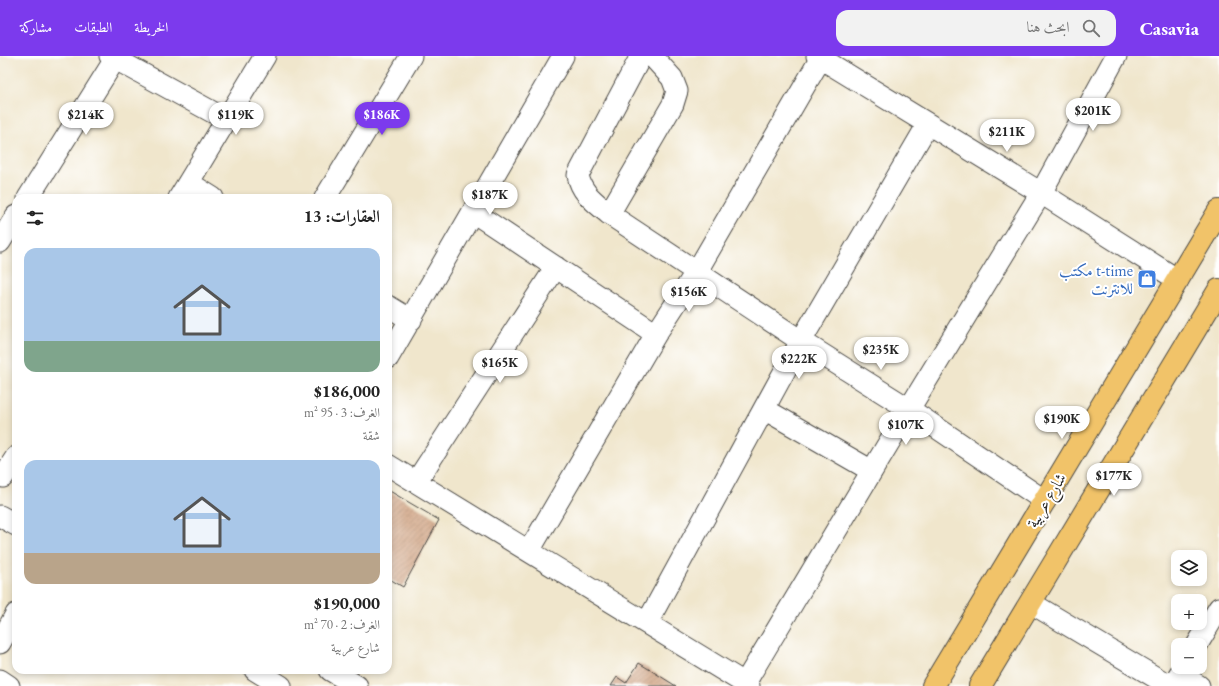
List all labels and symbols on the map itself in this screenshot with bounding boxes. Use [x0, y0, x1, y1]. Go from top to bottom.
pin: $201K [1065, 98, 1121, 132]
pin: $214K [58, 102, 114, 136]
pin: $119K [208, 102, 264, 136]
pin: $186K [354, 102, 410, 136]
pin: $211K [979, 119, 1035, 153]
pin: $187K [462, 182, 518, 216]
place label: مكتب t-time للانترنت [1059, 260, 1133, 299]
shop icon: مكتب t-time للانترنت [1136, 268, 1158, 290]
pin: $156K [661, 279, 717, 313]
pin: $235K [853, 337, 909, 371]
pin: $222K [771, 346, 827, 380]
pin: $165K [472, 350, 528, 384]
pin: $190K [1034, 406, 1090, 440]
pin: $107K [878, 412, 934, 446]
pin: $177K [1086, 463, 1142, 497]
street label: شارع عربية [1022, 469, 1074, 533]

